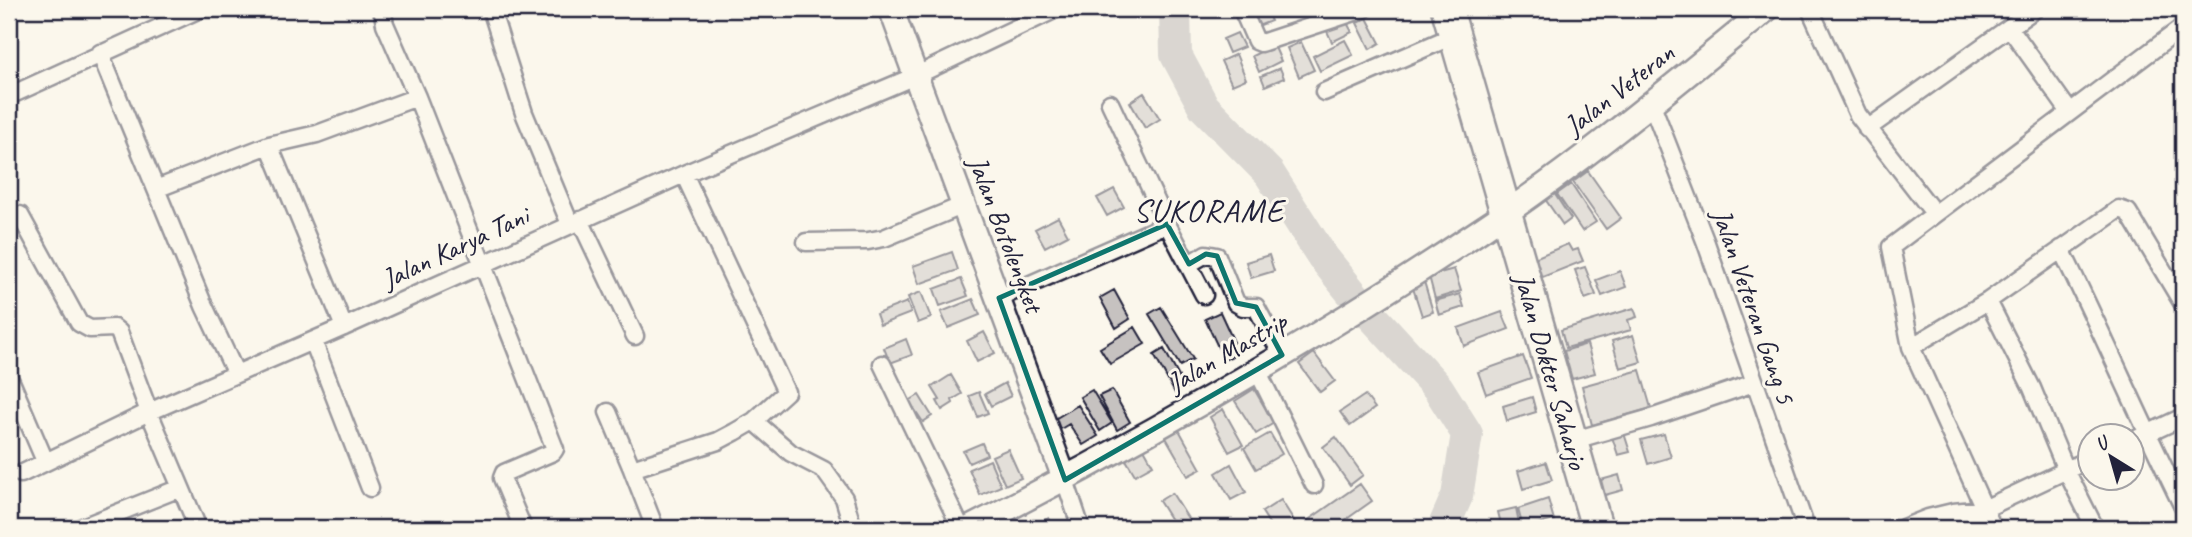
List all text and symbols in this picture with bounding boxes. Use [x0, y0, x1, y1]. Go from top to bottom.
street label: Jalan Veteran [1555, 35, 1681, 144]
street label: Jalan Botolengket [960, 149, 1053, 319]
district label: SUKORAME [1133, 190, 1287, 231]
street label: Jalan Karya Tani [374, 196, 537, 297]
street label: Jalan Veteran Gang 5 [1704, 202, 1804, 409]
street label: Jalan Dokter Saharjo [1506, 267, 1596, 475]
street label: Jalan Mastrip [1159, 303, 1295, 401]
north arrow [2076, 421, 2146, 491]
text: U [2090, 430, 2115, 457]

